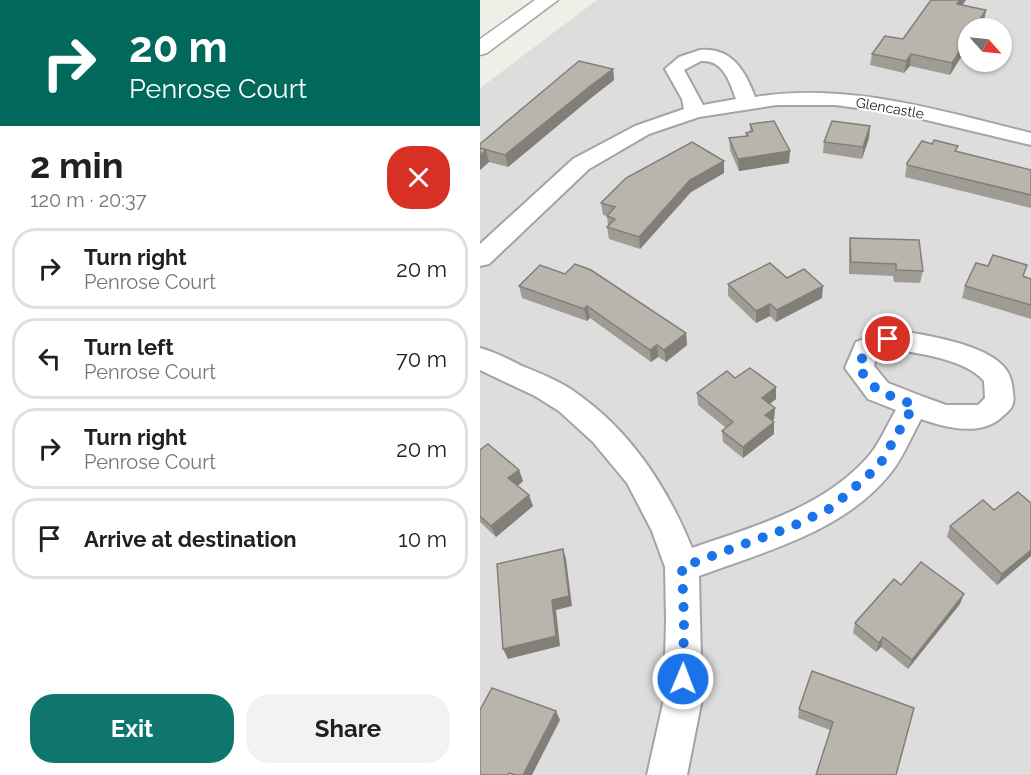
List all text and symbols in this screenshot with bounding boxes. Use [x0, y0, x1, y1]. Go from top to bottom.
north arrow [958, 18, 1012, 72]
map controls [958, 18, 1012, 72]
text: 20 m [129, 23, 228, 72]
icon: right [30, 24, 108, 102]
text: Penrose Court [129, 73, 307, 104]
street label: Glencastle [855, 94, 925, 122]
text: 2 min [30, 144, 123, 186]
button: close [387, 146, 450, 209]
text: 120 m · 20:37 [30, 188, 146, 212]
text: Turn right [84, 244, 187, 270]
icon: right [33, 252, 66, 285]
text: 20 m [396, 256, 447, 282]
text: Penrose Court [84, 270, 216, 294]
pin [862, 313, 913, 364]
icon: arrive [871, 322, 904, 355]
text: Turn left [84, 334, 174, 360]
icon: left [33, 342, 66, 375]
text: 70 m [396, 346, 447, 372]
text: Penrose Court [84, 360, 216, 384]
text: Turn right [84, 424, 187, 450]
icon: right [33, 432, 66, 465]
text: 20 m [396, 436, 447, 462]
text: Penrose Court [84, 450, 216, 474]
icon: arrive [33, 522, 66, 555]
text: Arrive at destination [84, 526, 297, 552]
text: 10 m [398, 526, 447, 552]
position arrow [651, 647, 715, 711]
button: Exit [30, 694, 234, 763]
button: Share [246, 694, 450, 763]

